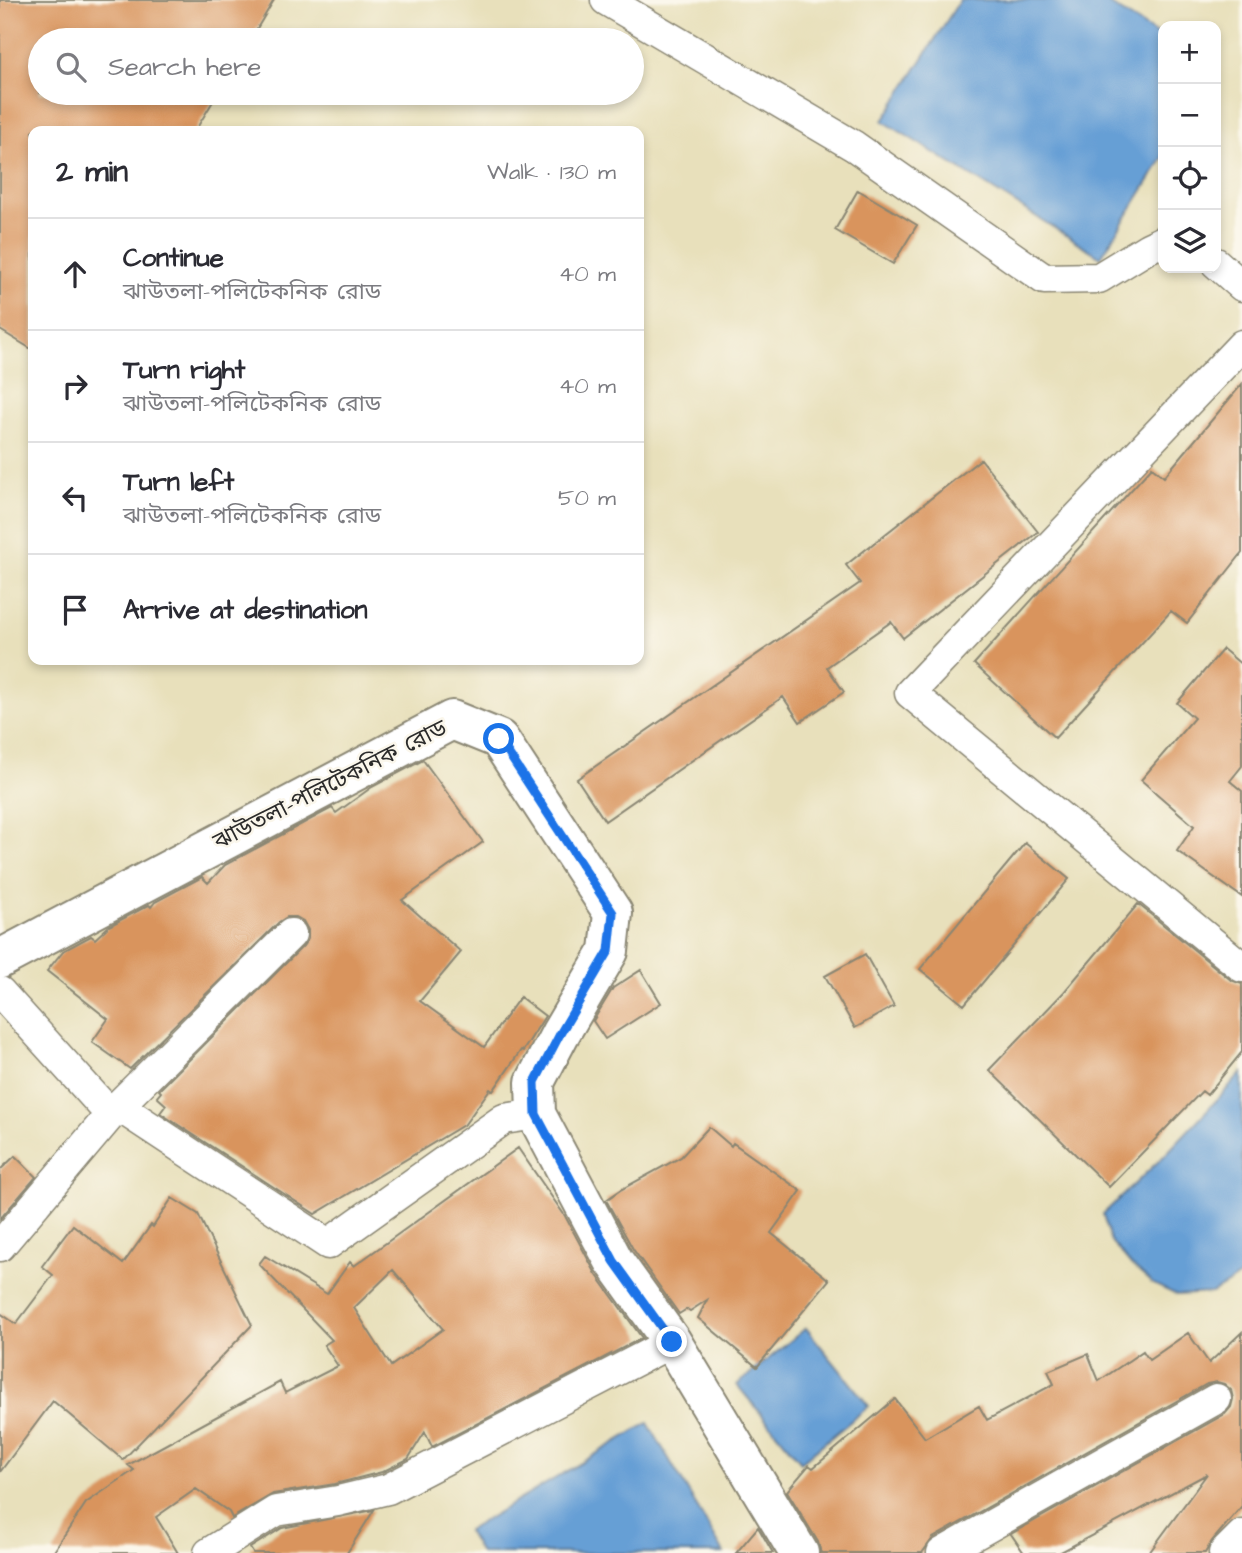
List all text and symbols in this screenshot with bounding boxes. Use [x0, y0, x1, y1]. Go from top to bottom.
map controls [1158, 21, 1221, 273]
button: + [1158, 21, 1221, 84]
search box [28, 28, 644, 105]
icon: search [52, 48, 90, 86]
text: Search here [108, 49, 261, 85]
button: − [1158, 84, 1221, 147]
button: locate [1158, 147, 1221, 210]
text: 2 min [56, 151, 128, 193]
text: Walk · 130 m [487, 156, 616, 188]
button: layers [1158, 210, 1221, 273]
text: Continue [123, 240, 224, 276]
icon: ahead [56, 255, 94, 293]
text: 40 m [559, 258, 616, 290]
text: ঝাউতলা-পলিটেকনিক রোড [123, 276, 381, 308]
text: Turn right [123, 352, 245, 388]
icon: right [56, 367, 94, 405]
text: 40 m [559, 370, 616, 402]
text: ঝাউতলা-পলিটেকনিক রোড [123, 388, 381, 420]
text: Turn left [123, 464, 234, 500]
icon: left [56, 479, 94, 517]
text: 50 m [558, 482, 616, 514]
text: ঝাউতলা-পলিটেকনিক রোড [123, 500, 381, 532]
icon: arrive [56, 591, 94, 629]
text: Arrive at destination [123, 592, 368, 628]
street label: ঝাউতলা-পলিটেকনিক রোড [207, 712, 453, 858]
route start [483, 723, 514, 754]
route end [656, 1326, 687, 1357]

